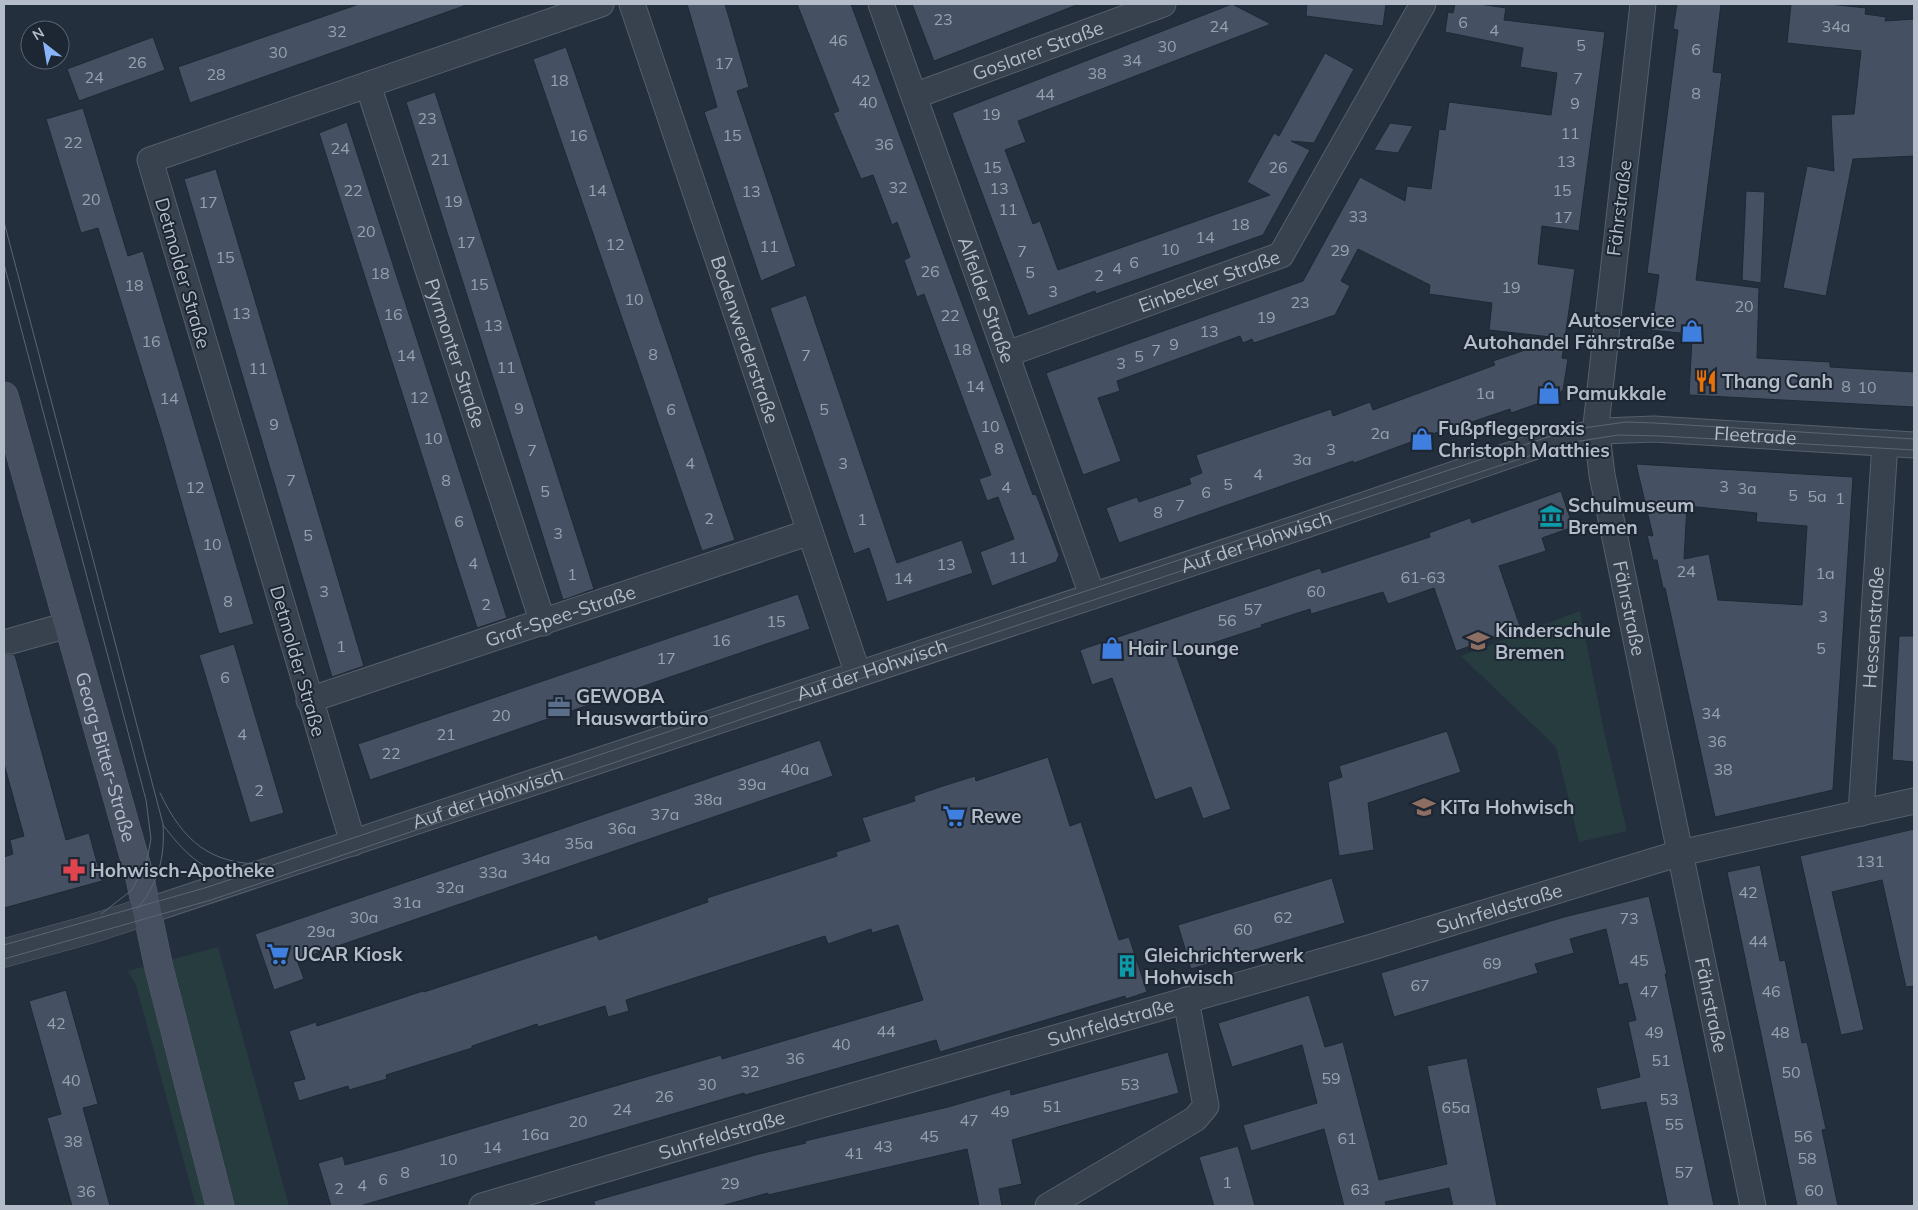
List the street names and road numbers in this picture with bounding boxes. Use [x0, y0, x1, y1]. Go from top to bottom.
street label: Goslarer Straße [969, 15, 1107, 85]
street label: Fährstraße [1601, 159, 1637, 257]
street label: Detmolder Straße [150, 195, 216, 351]
street label: Alfelder Straße [953, 233, 1020, 366]
street label: Einbecker Straße [1135, 244, 1283, 318]
street label: Bodenwerderstraße [706, 253, 785, 426]
street label: Pyrmonter Straße [420, 275, 491, 431]
street label: Fleetrade [1713, 421, 1797, 450]
street label: Auf der Hohwisch [1178, 505, 1335, 578]
street label: Fährstraße [1608, 558, 1651, 658]
street label: Hessenstraße [1857, 566, 1889, 689]
street label: Graf-Spee-Straße [482, 579, 639, 652]
street label: Detmolder Straße [265, 583, 331, 739]
street label: Auf der Hohwisch [793, 633, 950, 706]
street label: Georg-Bitter-Straße [71, 669, 141, 845]
street label: Auf der Hohwisch [409, 761, 566, 834]
street label: Suhrfeldstraße [1433, 878, 1565, 939]
street label: Fährstraße [1690, 955, 1733, 1055]
street label: Suhrfeldstraße [1045, 992, 1177, 1052]
street label: Suhrfeldstraße [656, 1105, 788, 1165]

